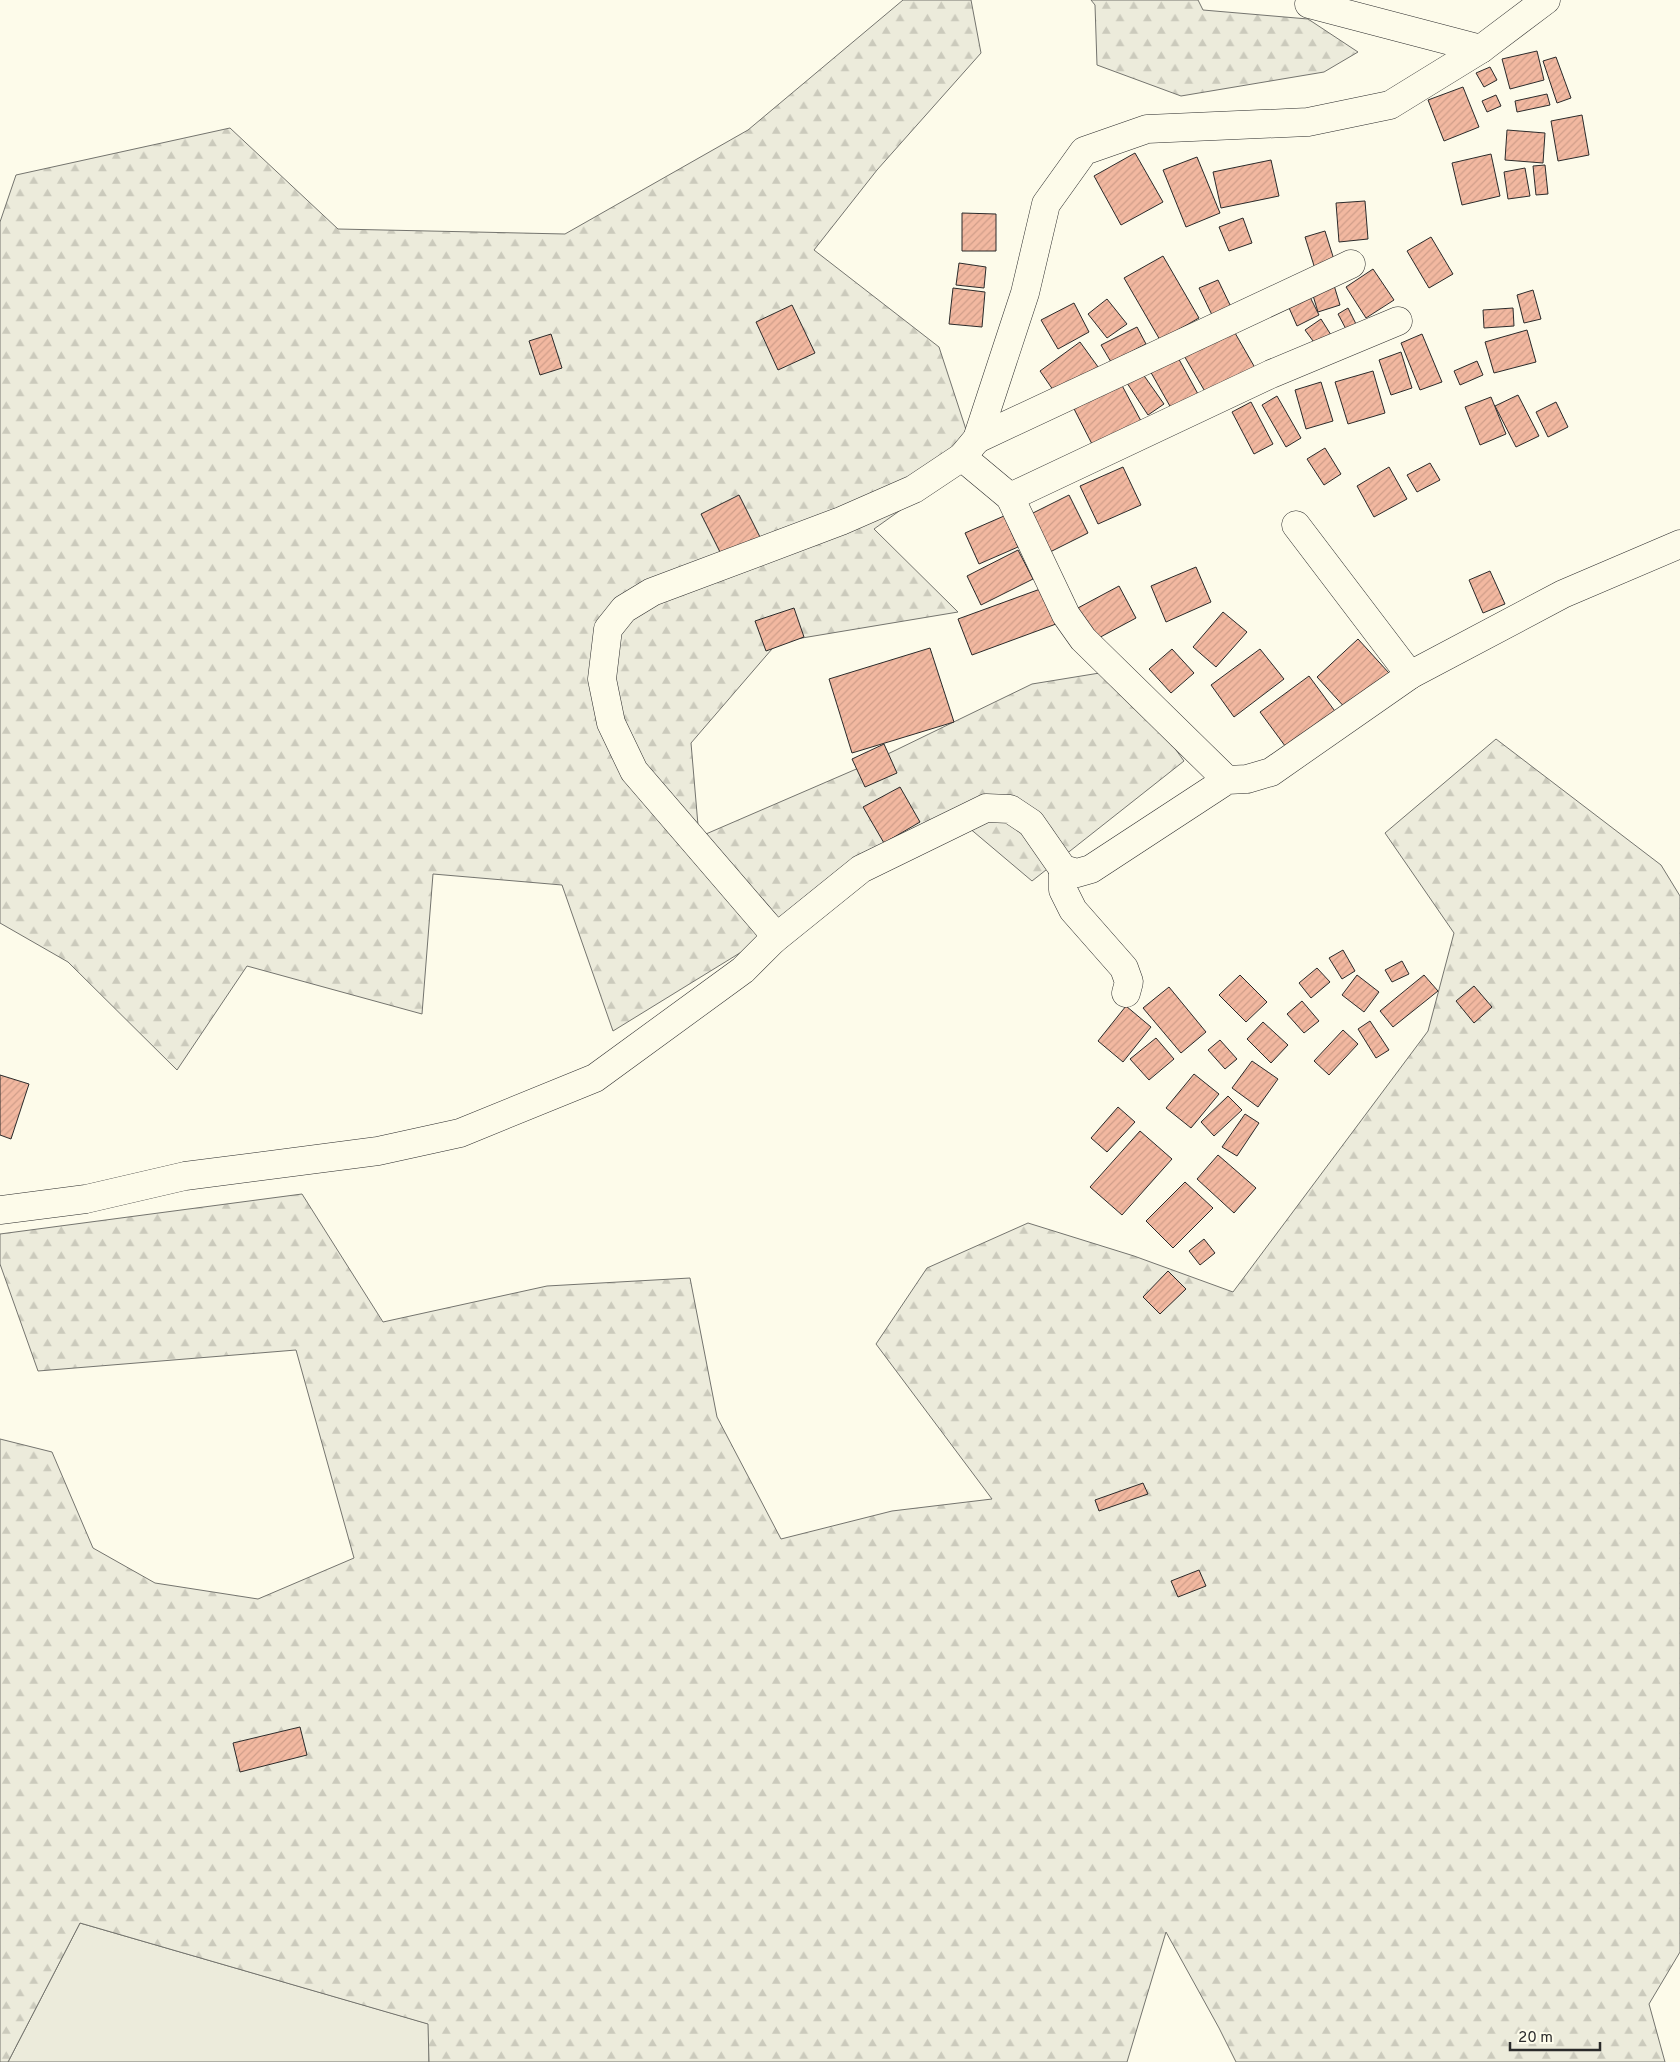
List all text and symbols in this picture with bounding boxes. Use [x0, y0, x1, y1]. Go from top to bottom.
scale bar [1510, 2020, 1600, 2052]
text: 20 m [1518, 2029, 1553, 2048]

